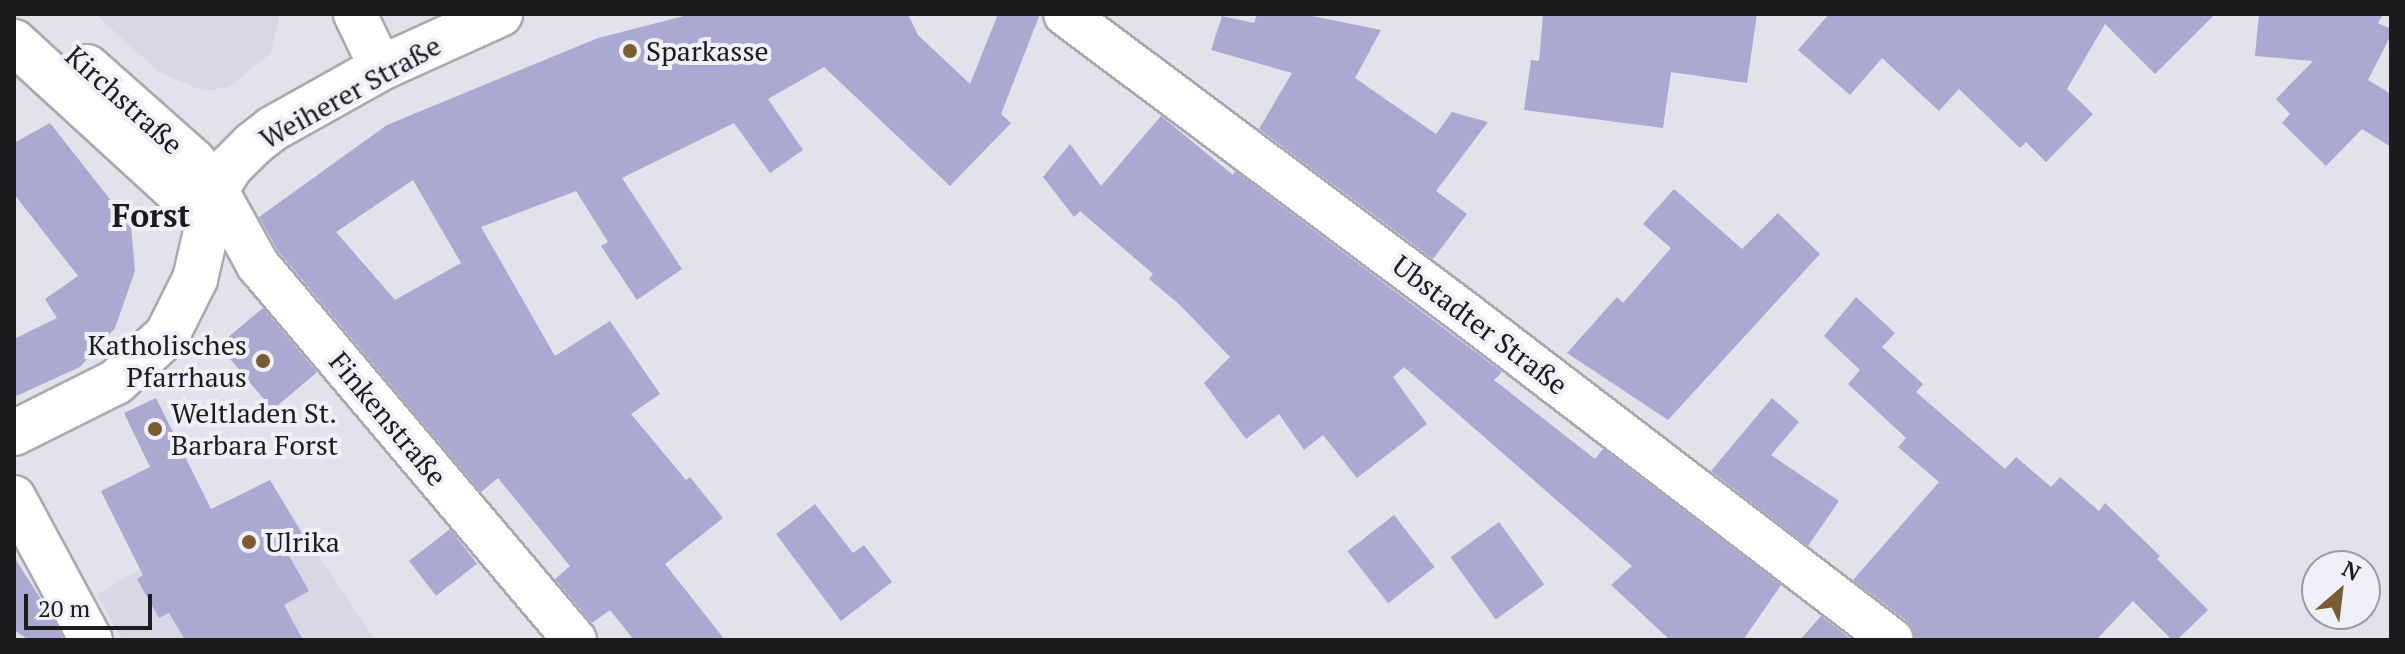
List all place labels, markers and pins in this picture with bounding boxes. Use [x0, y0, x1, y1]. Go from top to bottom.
place label: Sparkasse [646, 34, 769, 68]
marker: Sparkasse [621, 42, 639, 60]
place label: Katholisches Pfarrhaus [88, 328, 247, 394]
marker: Katholisches Pfarrhaus [254, 352, 272, 370]
place label: Weltladen St. Barbara Forst [171, 396, 338, 462]
marker: Weltladen St. Barbara Forst [146, 420, 164, 438]
place label: Ulrika [265, 525, 340, 559]
marker: Ulrika [240, 533, 258, 551]

